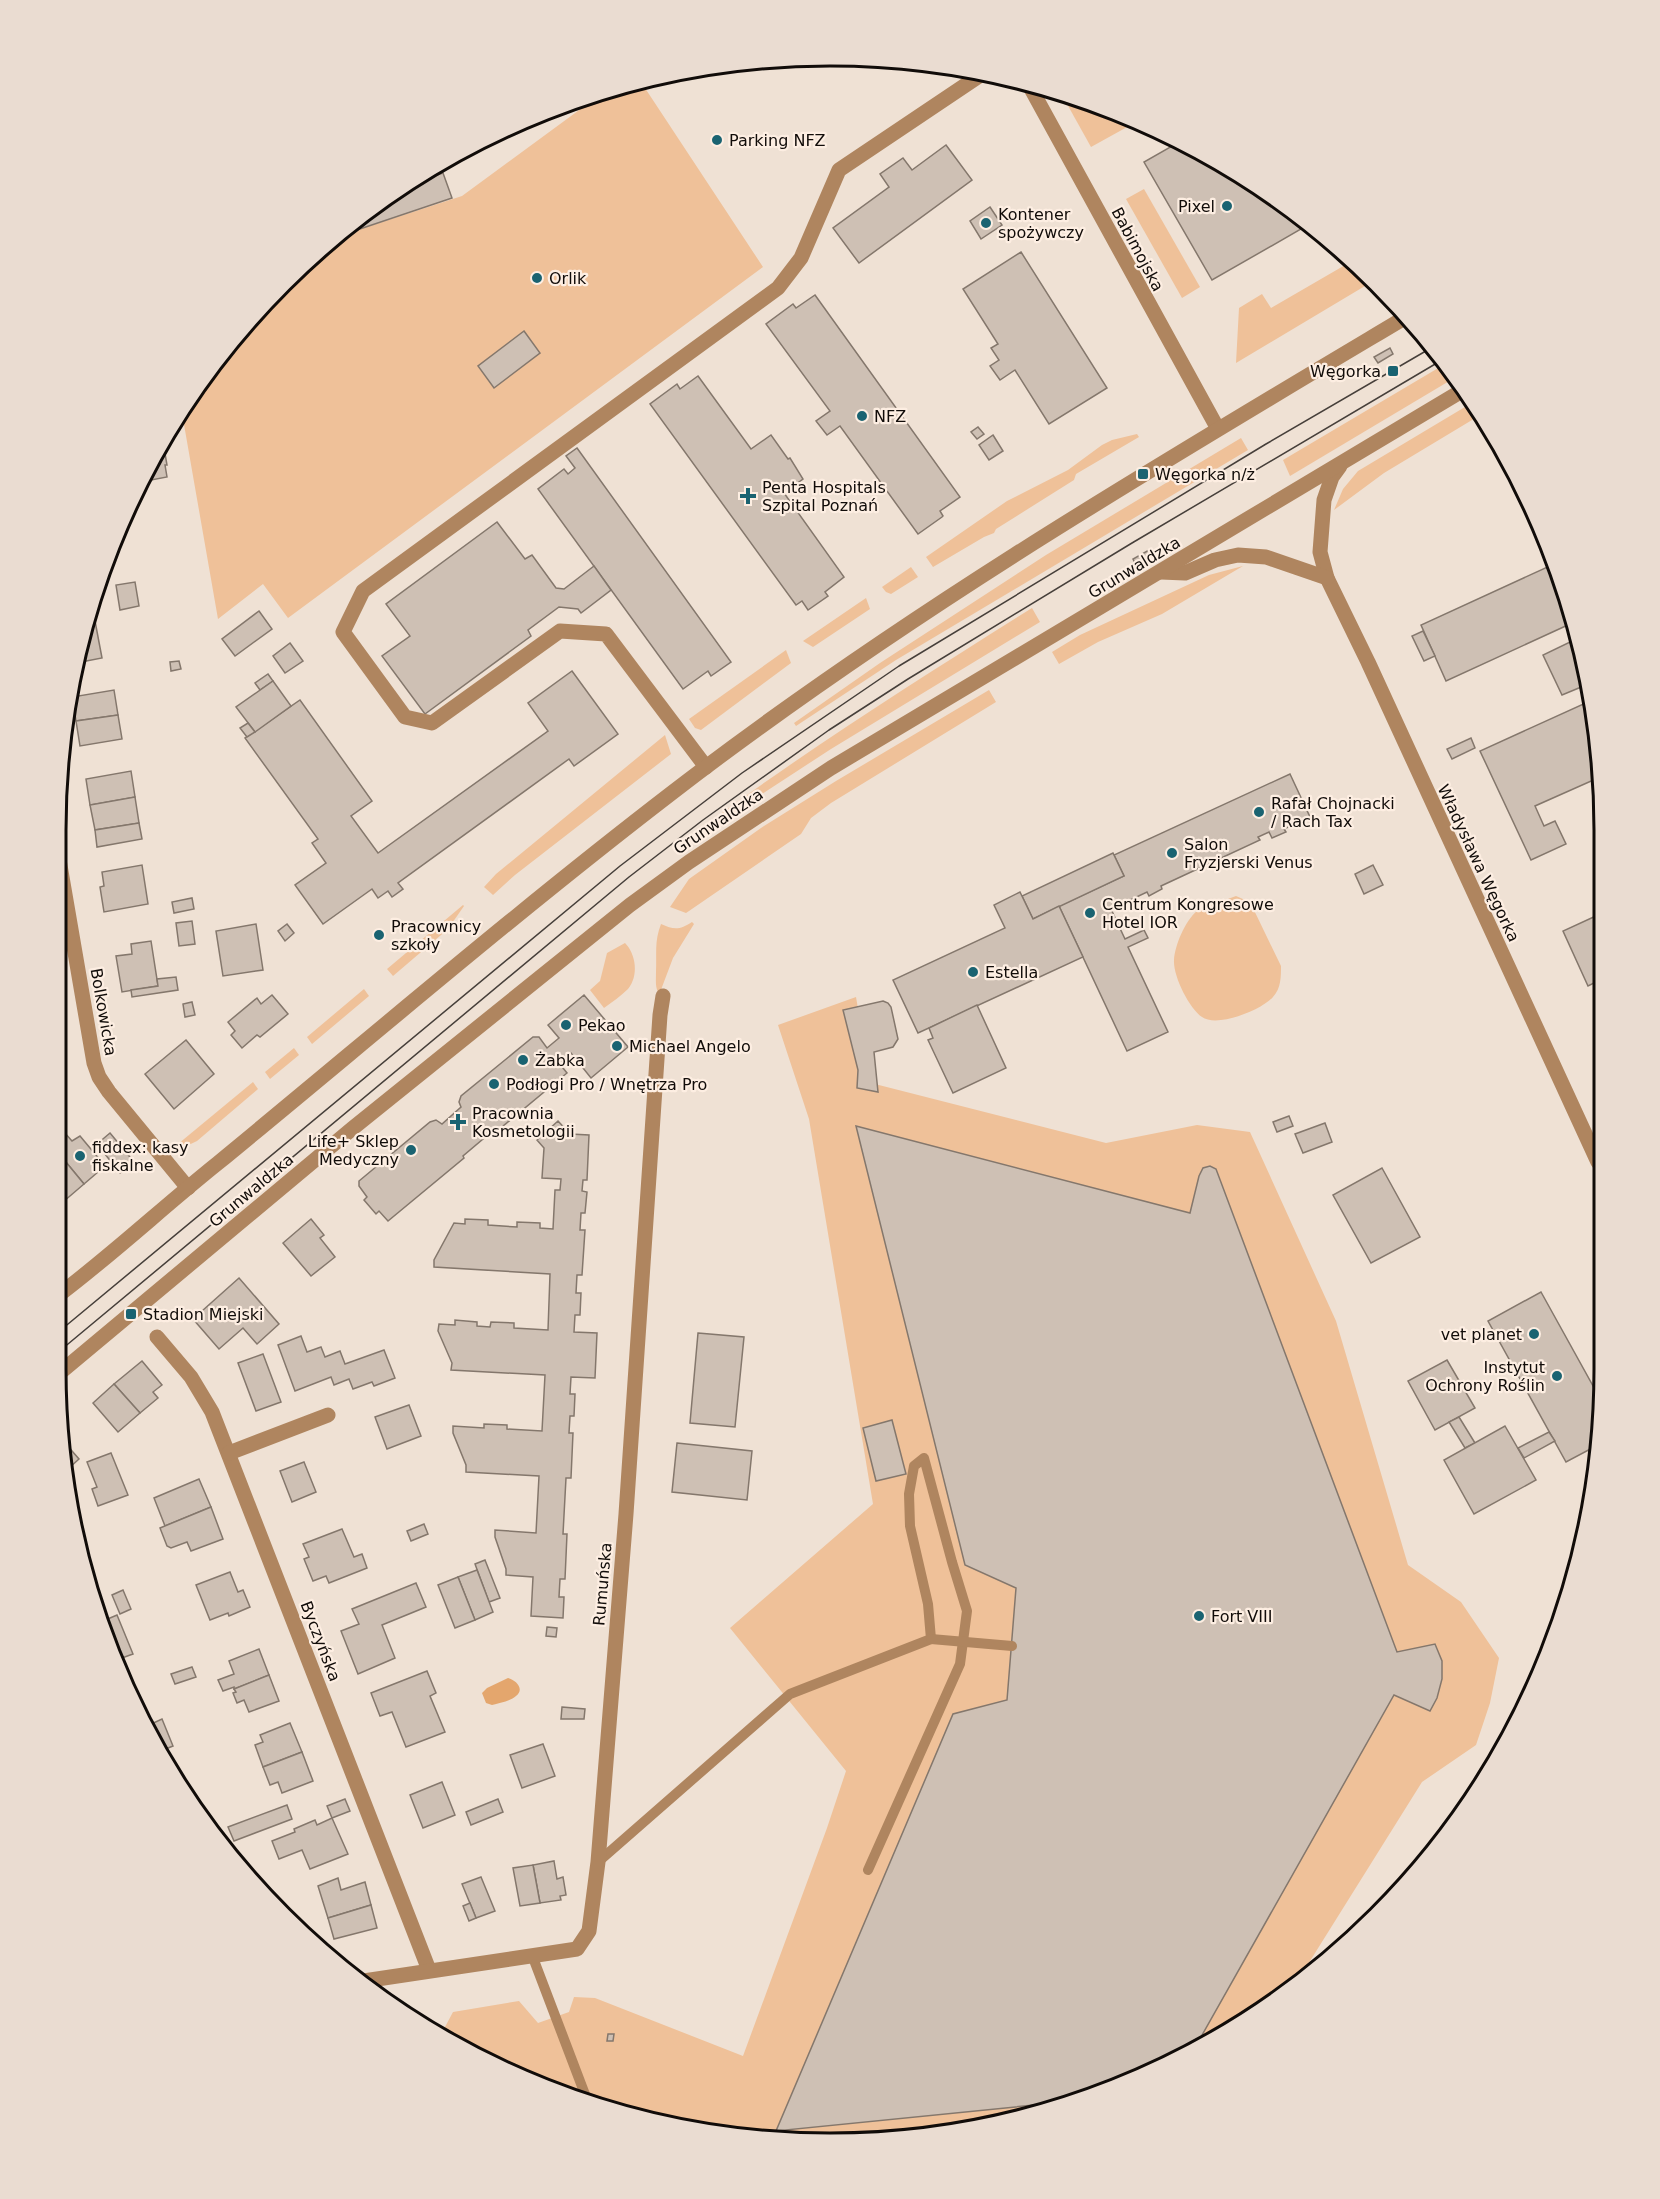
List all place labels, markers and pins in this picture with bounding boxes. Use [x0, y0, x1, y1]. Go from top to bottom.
place label: Parking NFZ [729, 131, 826, 150]
marker: Parking NFZ [710, 133, 724, 147]
place label: Pixel [1178, 197, 1215, 216]
marker: Pixel [1220, 199, 1234, 213]
place label: Kontener spożywczy [998, 205, 1084, 242]
marker: Kontener spożywczy [979, 216, 993, 230]
place label: Orlik [549, 269, 587, 288]
marker: Orlik [530, 271, 544, 285]
place label: Węgorka [1310, 362, 1381, 381]
marker: Węgorka [1386, 364, 1400, 378]
place label: NFZ [874, 407, 906, 426]
marker: NFZ [855, 409, 869, 423]
place label: Węgorka n/ż [1155, 465, 1255, 484]
marker: Węgorka n/ż [1136, 467, 1150, 481]
place label: Penta Hospitals Szpital Poznań [762, 478, 886, 515]
marker: Penta Hospitals Szpital Poznań [739, 487, 757, 505]
place label: Rafał Chojnacki / Rach Tax [1271, 794, 1395, 831]
marker: Rafał Chojnacki / Rach Tax [1252, 805, 1266, 819]
place label: Salon Fryzjerski Venus [1184, 835, 1313, 872]
marker: Salon Fryzjerski Venus [1165, 846, 1179, 860]
place label: Centrum Kongresowe Hotel IOR [1102, 895, 1274, 932]
marker: Centrum Kongresowe Hotel IOR [1083, 906, 1097, 920]
place label: Pracownicy szkoły [391, 917, 481, 954]
marker: Pracownicy szkoły [372, 928, 386, 942]
place label: Estella [985, 963, 1038, 982]
marker: Estella [966, 965, 980, 979]
place label: Pekao [578, 1016, 626, 1035]
marker: Pekao [559, 1018, 573, 1032]
place label: Michael Angelo [629, 1037, 751, 1056]
marker: Michael Angelo [610, 1039, 624, 1053]
place label: Żabka [535, 1051, 585, 1070]
marker: Żabka [516, 1053, 530, 1067]
place label: Podłogi Pro / Wnętrza Pro [506, 1075, 707, 1094]
marker: Podłogi Pro / Wnętrza Pro [487, 1077, 501, 1091]
place label: Pracownia Kosmetologii [472, 1104, 575, 1141]
marker: Pracownia Kosmetologii [449, 1113, 467, 1131]
place label: Life+ Sklep Medyczny [308, 1132, 399, 1169]
place label: fiddex: kasy fiskalne [92, 1138, 189, 1175]
marker: Life+ Sklep Medyczny [404, 1143, 418, 1157]
marker: fiddex: kasy fiskalne [73, 1149, 87, 1163]
place label: Stadion Miejski [143, 1305, 263, 1324]
marker: Stadion Miejski [124, 1307, 138, 1321]
place label: vet planet [1441, 1325, 1522, 1344]
marker: vet planet [1527, 1327, 1541, 1341]
place label: Instytut Ochrony Roślin [1425, 1358, 1545, 1395]
marker: Instytut Ochrony Roślin [1550, 1369, 1564, 1383]
place label: Fort VIII [1211, 1607, 1272, 1626]
marker: Fort VIII [1192, 1609, 1206, 1623]

